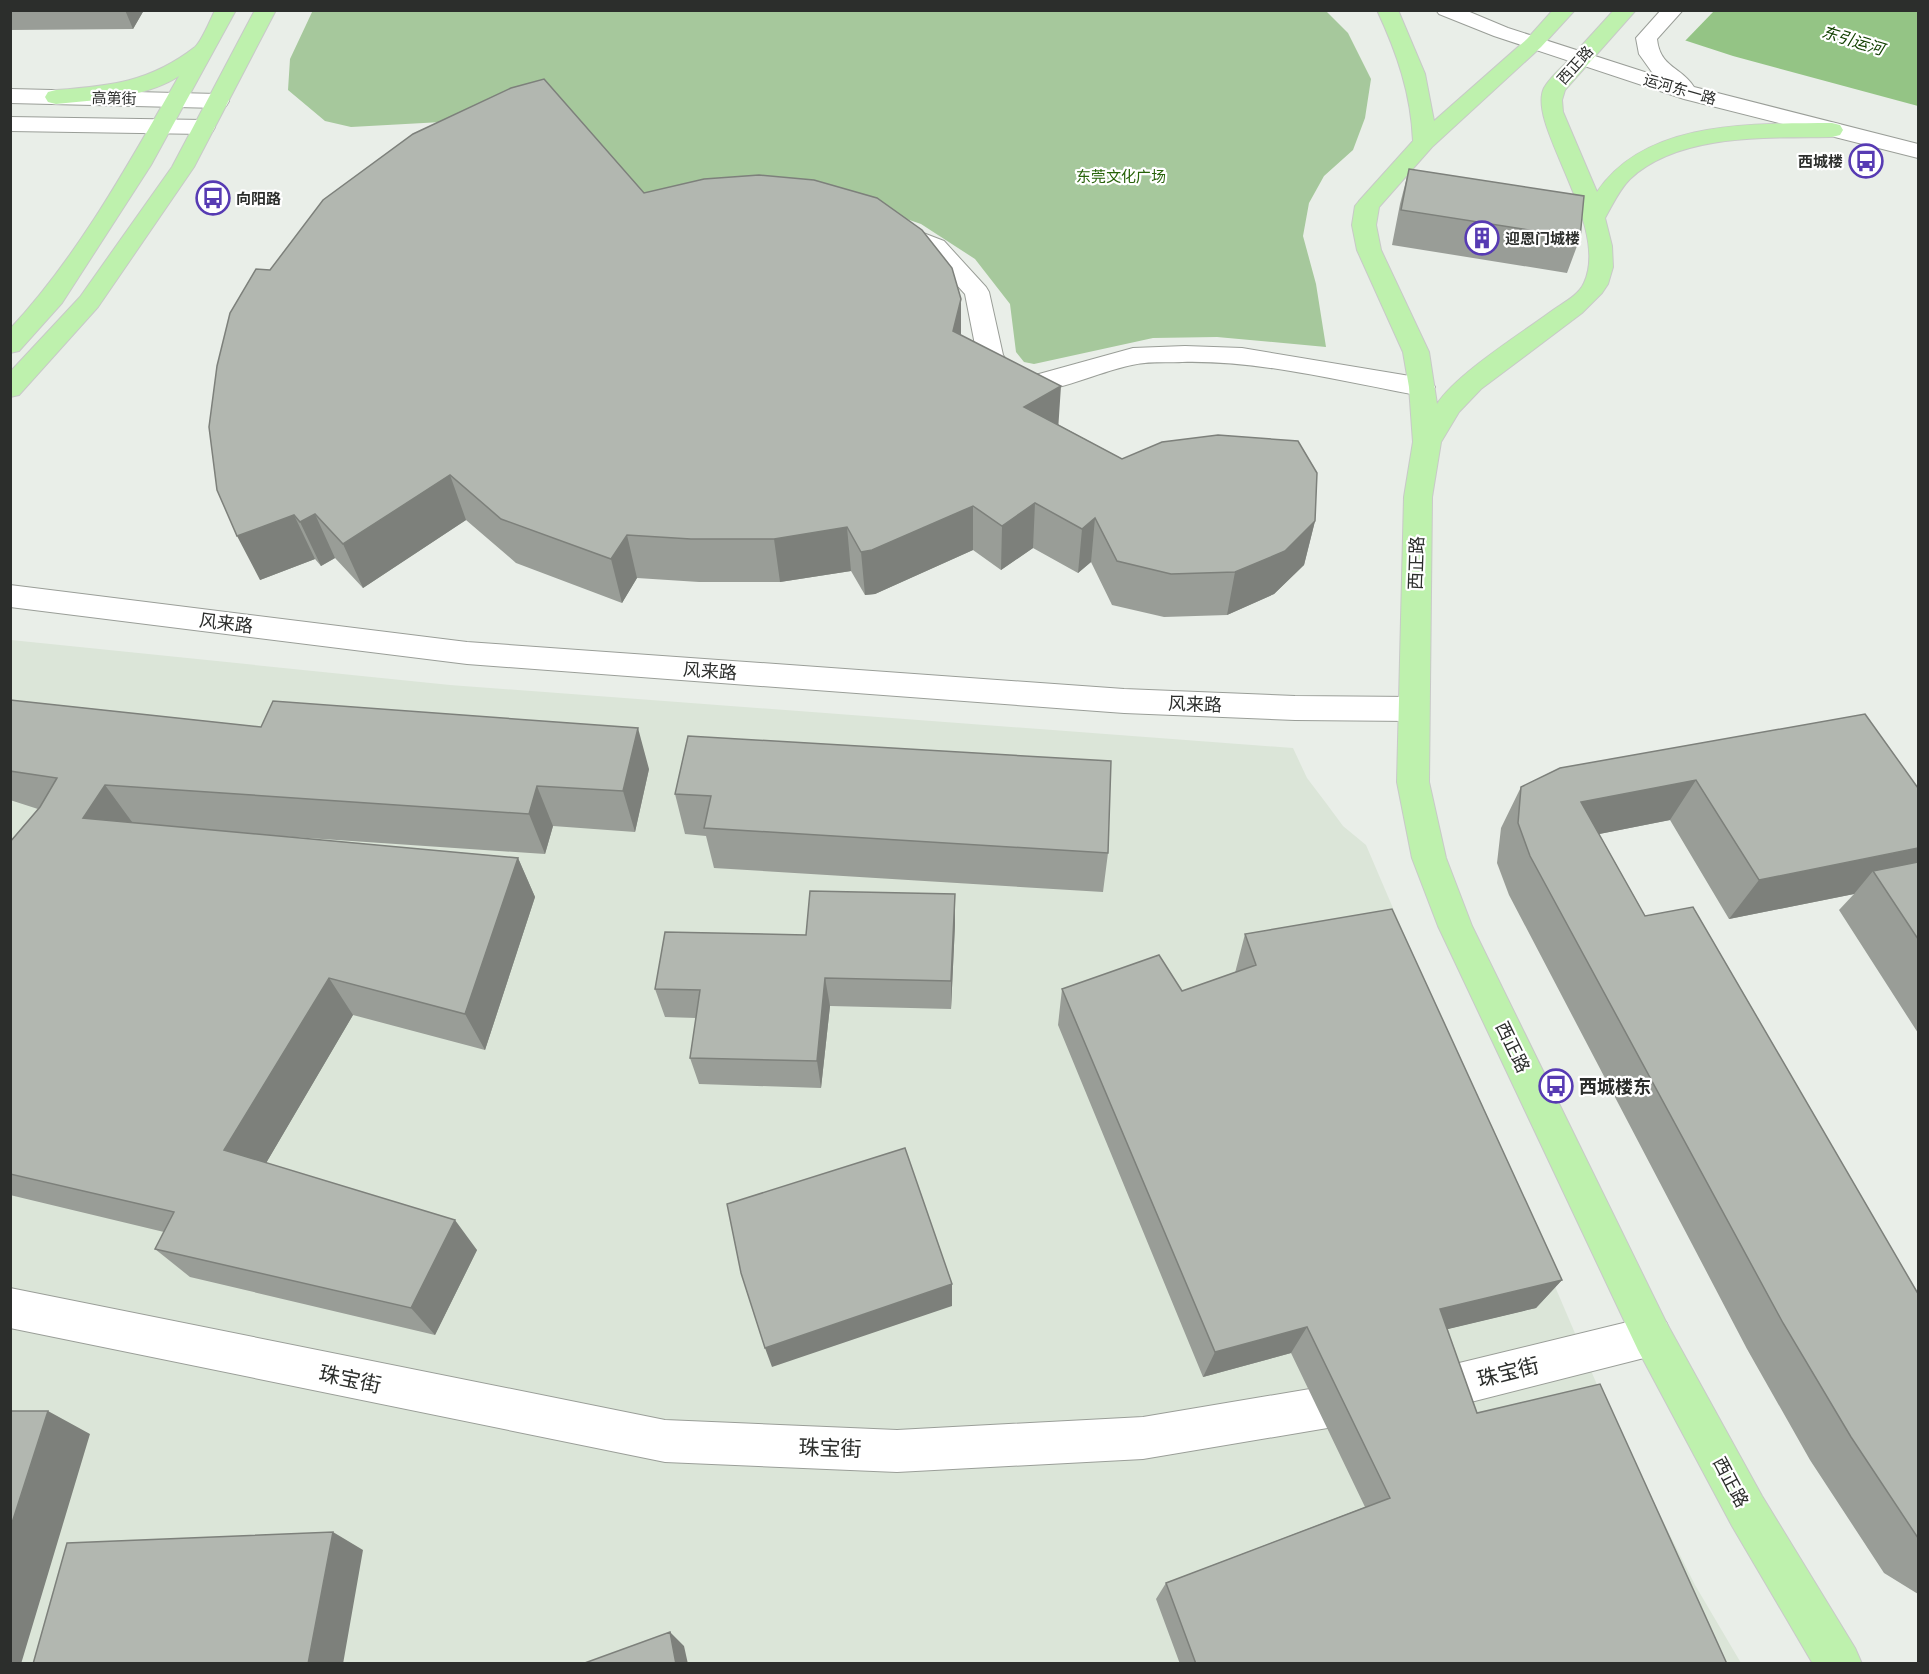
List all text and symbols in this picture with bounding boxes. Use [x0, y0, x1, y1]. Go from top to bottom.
water label: 东引运河 [1819, 20, 1890, 61]
street label: 西正路 [1552, 41, 1598, 89]
street label: 运河东一路 [1641, 69, 1719, 109]
street label: 高第街 [91, 87, 137, 109]
bus stop icon: 西城楼 [1848, 143, 1884, 179]
place label: 西城楼 [1798, 151, 1843, 172]
park label: 东莞文化广场 [1076, 166, 1166, 187]
bus stop icon: 向阳路 [195, 180, 231, 216]
place label: 向阳路 [236, 188, 281, 209]
building icon: 迎恩门城楼 [1464, 220, 1500, 256]
place label: 迎恩门城楼 [1505, 228, 1580, 249]
street label: 西正路 [1403, 536, 1429, 590]
street label: 风来路 [198, 607, 254, 639]
street label: 风来路 [682, 657, 738, 685]
street label: 风来路 [1168, 691, 1222, 717]
street label: 西正路 [1490, 1017, 1536, 1077]
bus stop icon: 西城楼东 [1538, 1068, 1574, 1104]
place label: 西城楼东 [1579, 1074, 1651, 1099]
street label: 珠宝街 [1474, 1350, 1542, 1394]
street label: 珠宝街 [316, 1358, 384, 1400]
street label: 珠宝街 [798, 1432, 862, 1464]
street label: 西正路 [1707, 1452, 1755, 1512]

